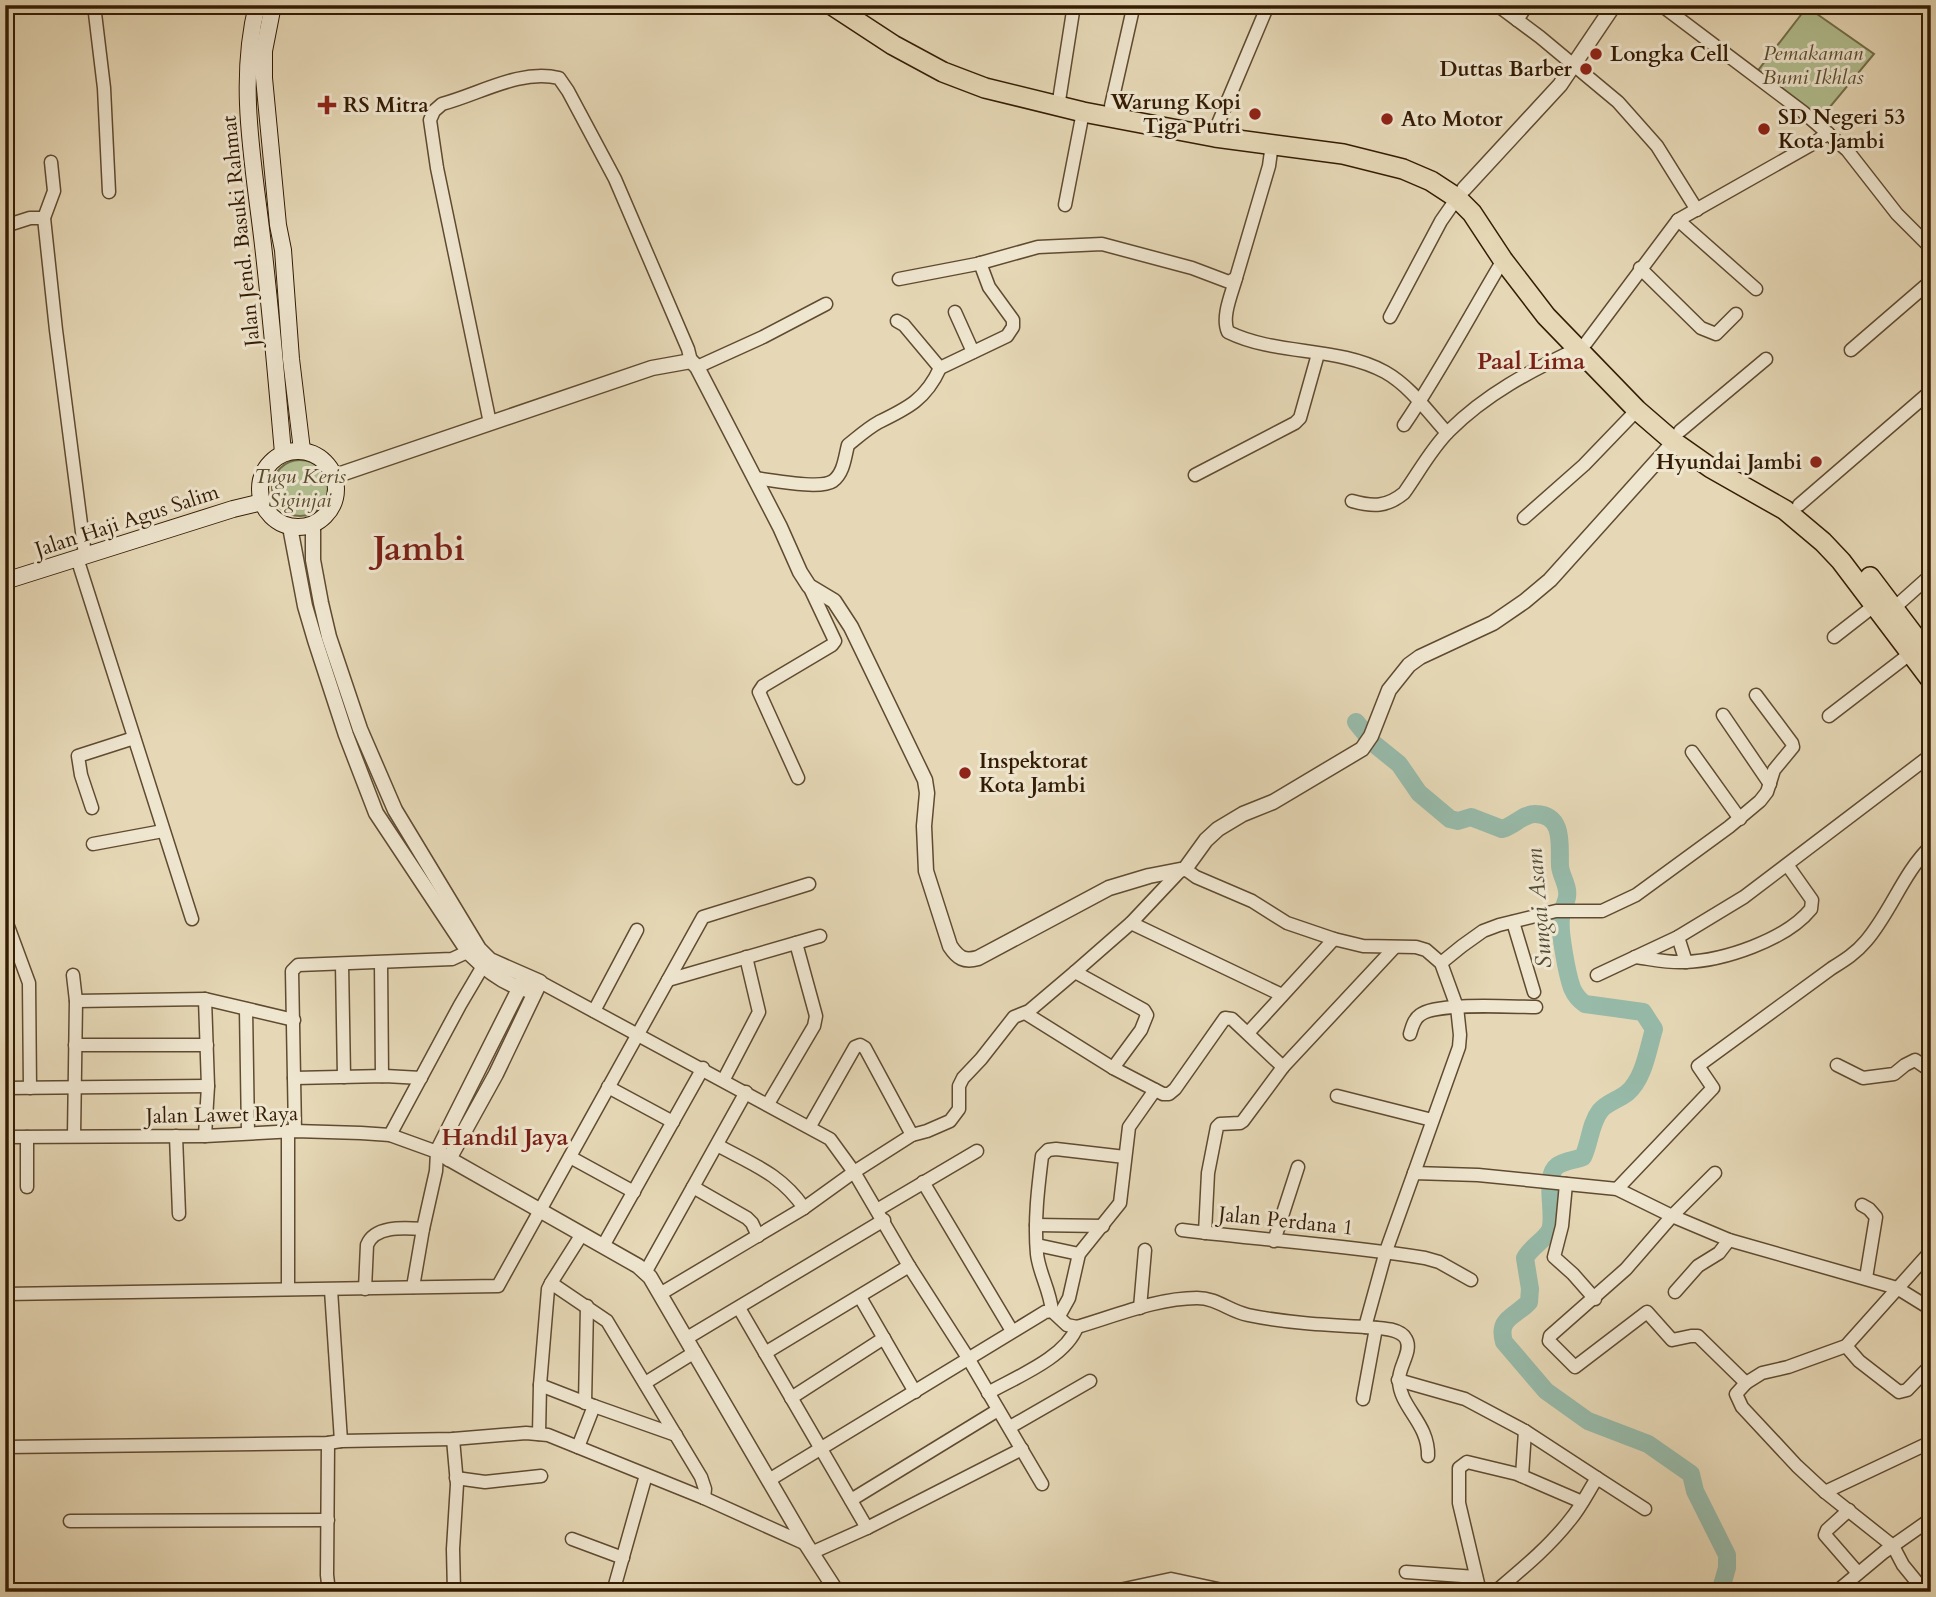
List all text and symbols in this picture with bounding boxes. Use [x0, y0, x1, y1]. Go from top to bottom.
park label: Pemakaman Bumi Ikhlas [1762, 39, 1864, 92]
place label: Longka Cell [1610, 40, 1729, 69]
marker: Longka Cell [1588, 46, 1604, 62]
place label: Duttas Barber [1440, 55, 1573, 84]
marker: Duttas Barber [1578, 61, 1594, 77]
place label: Warung Kopi Tiga Putri [1110, 88, 1241, 141]
place label: RS Mitra [343, 91, 429, 120]
marker: RS Mitra [317, 95, 337, 115]
place label: SD Negeri 53 Kota Jambi [1778, 103, 1905, 156]
place label: Ato Motor [1401, 105, 1503, 134]
marker: Warung Kopi Tiga Putri [1247, 106, 1263, 122]
marker: Ato Motor [1379, 111, 1395, 127]
street label: Jalan Jend. Basuki Rahmat [214, 114, 268, 351]
marker: SD Negeri 53 Kota Jambi [1756, 121, 1772, 137]
district label: Paal Lima [1477, 345, 1585, 378]
place label: Hyundai Jambi [1656, 448, 1802, 477]
marker: Hyundai Jambi [1808, 454, 1824, 470]
park label: Tugu Keris Siginjai [254, 462, 346, 515]
street label: Jalan Haji Agus Salim [28, 478, 223, 565]
district label: Jambi [368, 525, 465, 573]
place label: Inspektorat Kota Jambi [979, 747, 1088, 800]
marker: Inspektorat Kota Jambi [957, 765, 973, 781]
water label: Sungai Asam [1518, 846, 1560, 969]
street label: Jalan Lawet Raya [143, 1099, 298, 1131]
district label: Handil Jaya [442, 1121, 568, 1154]
street label: Jalan Perdana 1 [1214, 1199, 1355, 1242]

